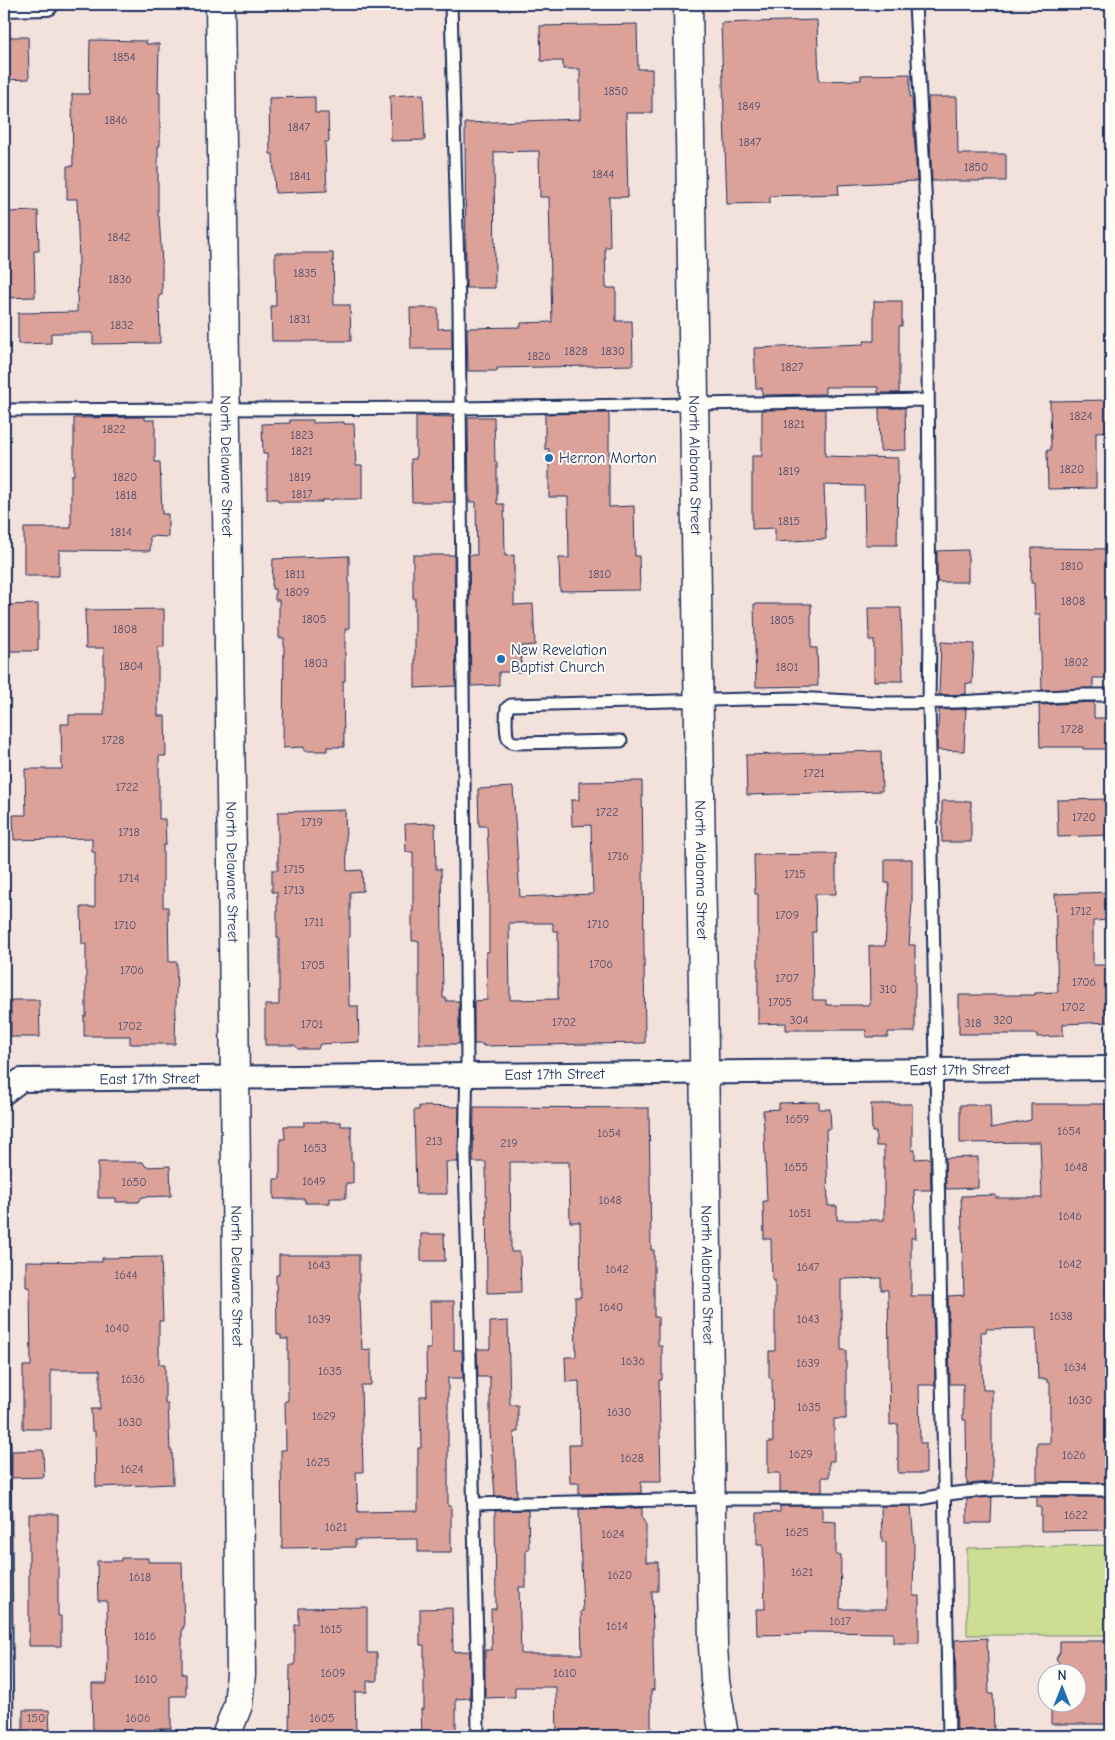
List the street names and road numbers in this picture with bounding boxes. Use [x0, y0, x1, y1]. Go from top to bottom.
street label: North Delaware Street [216, 395, 236, 537]
street label: North Alabama Street [685, 395, 705, 535]
street label: North Alabama Street [691, 800, 711, 940]
street label: North Delaware Street [222, 801, 242, 943]
street label: East 17th Street [909, 1060, 1011, 1079]
street label: East 17th Street [504, 1065, 606, 1084]
street label: East 17th Street [99, 1069, 201, 1088]
street label: North Delaware Street [227, 1205, 247, 1347]
street label: North Alabama Street [697, 1205, 717, 1345]

